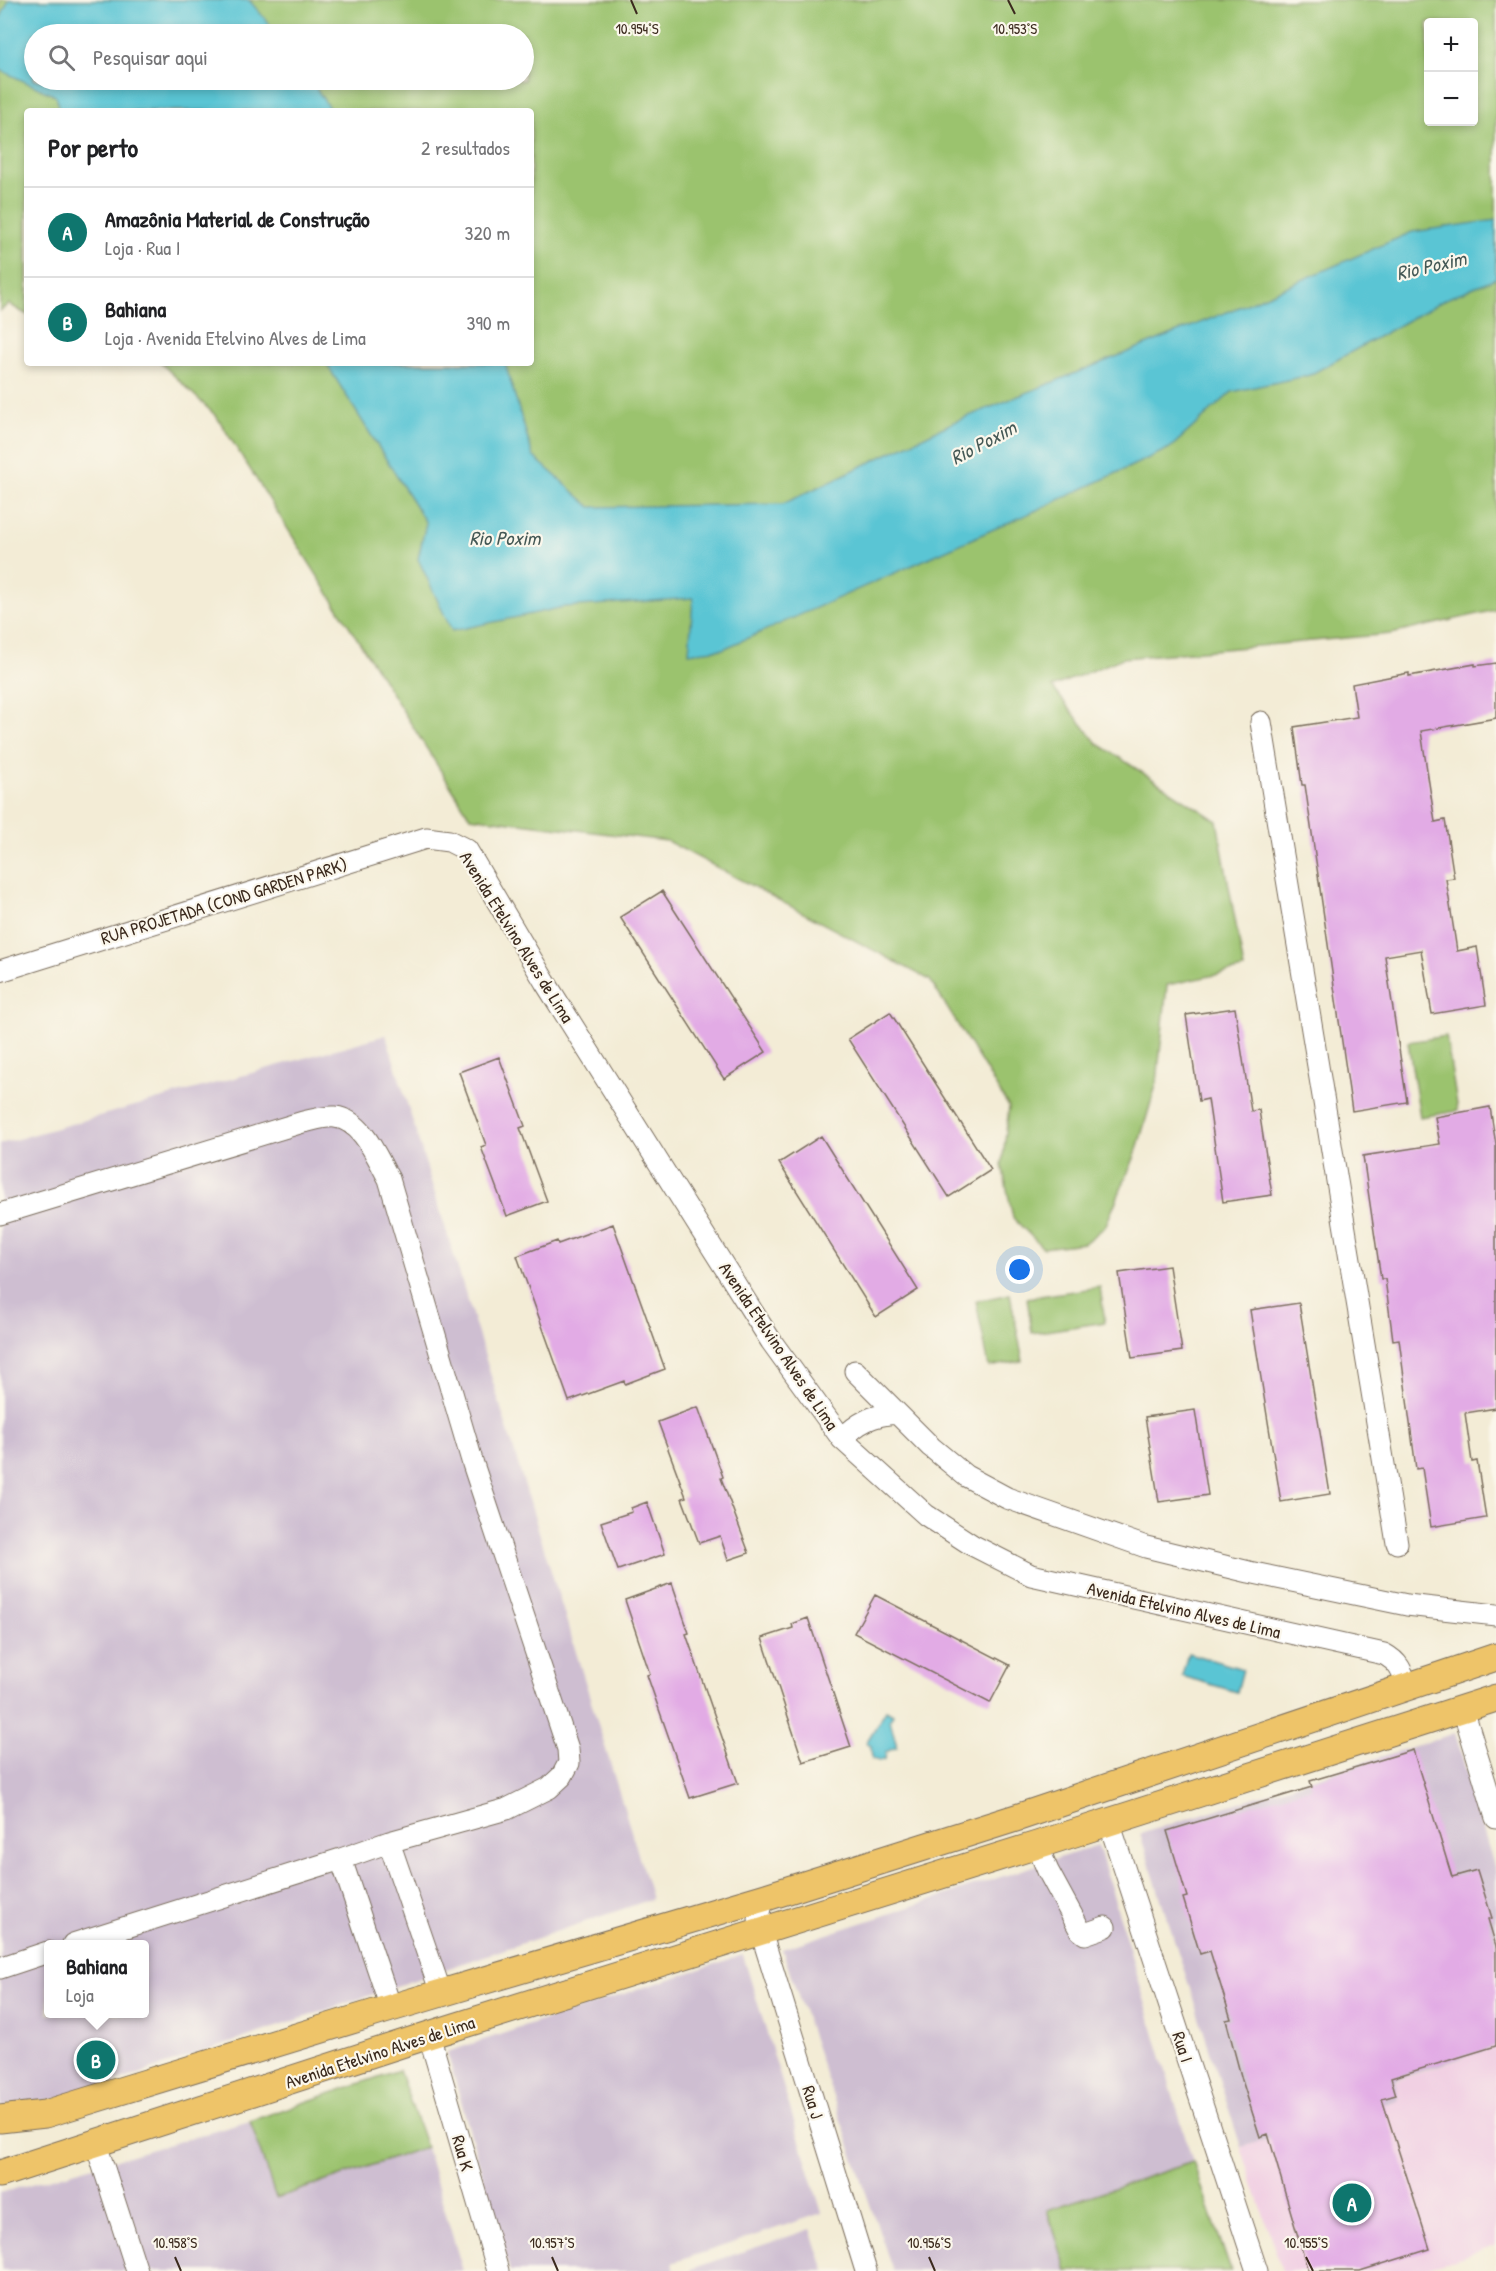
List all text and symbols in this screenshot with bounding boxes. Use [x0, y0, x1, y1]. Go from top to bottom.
text: 10.954°S [615, 18, 659, 39]
text: 10.953°S [993, 18, 1037, 39]
map controls [1424, 18, 1478, 126]
button: + [1424, 18, 1478, 72]
search box [24, 24, 534, 90]
icon: search [45, 41, 78, 74]
text: Pesquisar aqui [93, 42, 208, 72]
button: − [1424, 72, 1478, 126]
text: Por perto [48, 130, 138, 165]
text: 2 resultados [421, 134, 510, 161]
text: Amazônia Material de Construção [105, 204, 370, 234]
text: A [63, 219, 72, 246]
text: 320 m [465, 219, 510, 246]
text: Loja · Rua I [105, 234, 180, 261]
water label: Rio Poxim [1393, 244, 1470, 286]
text: Bahiana [105, 294, 166, 324]
text: B [62, 309, 73, 336]
text: 390 m [467, 309, 510, 336]
text: Loja · Avenida Etelvino Alves de Lima [105, 324, 366, 351]
water label: Rio Poxim [945, 413, 1022, 471]
water label: Rio Poxim [470, 524, 542, 551]
street label: Avenida Etelvino Alves de Lima [454, 847, 580, 1027]
street label: RUA PROJETADA (COND GARDEN PARK) [98, 852, 350, 950]
your location [1005, 1255, 1034, 1284]
street label: Avenida Etelvino Alves de Lima [713, 1257, 845, 1435]
street label: Avenida Etelvino Alves de Lima [1085, 1576, 1283, 1644]
popup [44, 1940, 149, 2018]
text: Bahiana [66, 1951, 127, 1981]
text: Loja [66, 1981, 94, 2008]
street label: Avenida Etelvino Alves de Lima [282, 2010, 478, 2094]
street label: Rua I [1166, 2028, 1200, 2066]
pin: B [76, 2038, 116, 2082]
street label: Rua J [796, 2082, 830, 2122]
street label: Rua K [446, 2132, 480, 2174]
pin: A [1332, 2180, 1372, 2226]
text: 10.958°S [153, 2232, 197, 2253]
text: 10.957°S [529, 2232, 575, 2253]
text: 10.956°S [907, 2232, 951, 2253]
text: 10.955°S [1284, 2232, 1328, 2253]

